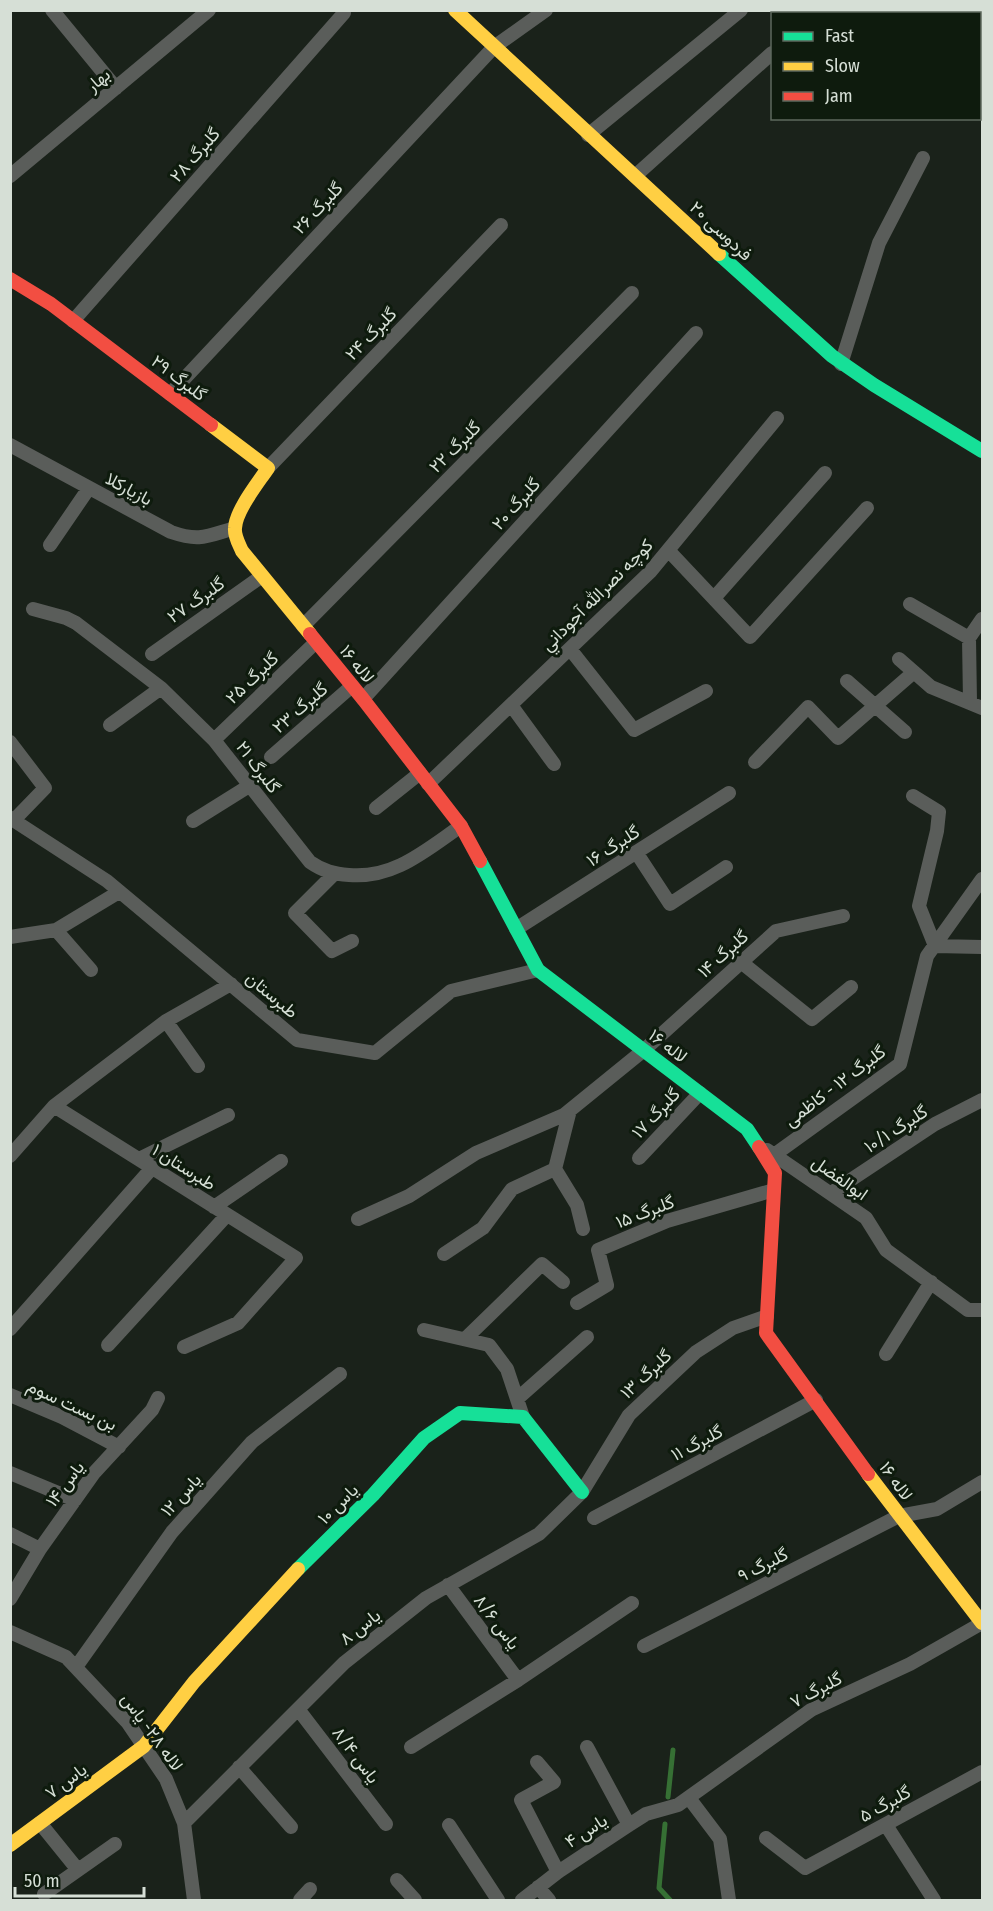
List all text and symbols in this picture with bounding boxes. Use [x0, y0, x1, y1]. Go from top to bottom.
legend [771, 12, 981, 120]
text: Fast [825, 25, 854, 47]
text: Slow [825, 55, 860, 77]
street label: بهار [81, 63, 115, 97]
text: Jam [825, 85, 853, 107]
street label: گلبرگ ۲۸ [165, 123, 225, 187]
street label: گلبرگ ۲۶ [288, 177, 348, 239]
street label: فردوسی ۲۰ [685, 197, 757, 265]
street label: گلبرگ ۲۴ [341, 303, 401, 365]
street label: گلبرگ ۲۹ [147, 350, 211, 406]
street label: گلبرگ ۲۲ [425, 417, 485, 477]
street label: بازیارکلا [102, 468, 156, 510]
street label: گلبرگ ۲۰ [487, 474, 545, 534]
street label: كوچه نصرالله آجوداني [536, 534, 661, 659]
street label: گلبرگ ۲۷ [163, 572, 229, 628]
street label: لاله ۱۶ [335, 640, 379, 688]
street label: گلبرگ ۲۵ [221, 647, 283, 709]
street label: گلبرگ ۲۳ [268, 678, 332, 738]
street label: گلبرگ ۲۱ [231, 736, 285, 798]
street label: گلبرگ ۱۶ [582, 821, 644, 871]
street label: گلبرگ ۱۴ [693, 926, 753, 982]
street label: طبرستان [241, 967, 303, 1023]
street label: لاله ۱۶ [644, 1024, 692, 1068]
street label: گلبرگ ۱۲ - کاظمی [780, 1041, 890, 1131]
street label: گلبرگ ۱۷ [627, 1083, 685, 1143]
street label: گلبرگ ۱۰/۱ [860, 1100, 932, 1158]
street label: طبرستان ۱ [148, 1139, 220, 1195]
street label: ابوالفضل [808, 1151, 872, 1205]
street label: گلبرگ ۱۵ [613, 1191, 677, 1233]
street label: گلبرگ ۱۳ [616, 1345, 676, 1403]
street label: بن بست سوم [23, 1375, 121, 1436]
street label: گلبرگ ۱۱ [667, 1420, 727, 1466]
street label: یاس ۱۴ [41, 1457, 89, 1511]
street label: لاله ۱۶ [874, 1457, 918, 1505]
street label: یاس ۱۲ [156, 1469, 206, 1521]
street label: یاس ۱۰ [313, 1479, 363, 1529]
street label: گلبرگ ۹ [734, 1543, 792, 1587]
street label: یاس ۸/۶ [469, 1590, 525, 1654]
street label: یاس ۸ [335, 1604, 385, 1650]
street label: گلبرگ ۷ [786, 1667, 846, 1713]
street label: لاله ۲۸- یاس [116, 1689, 188, 1775]
street label: یاس ۸/۴ [328, 1722, 384, 1788]
street label: یاس ۷ [41, 1758, 91, 1804]
street label: گلبرگ ۵ [855, 1781, 915, 1827]
street label: یاس ۴ [561, 1809, 611, 1853]
scale bar [15, 1860, 144, 1898]
text: 50 m [24, 1870, 60, 1892]

